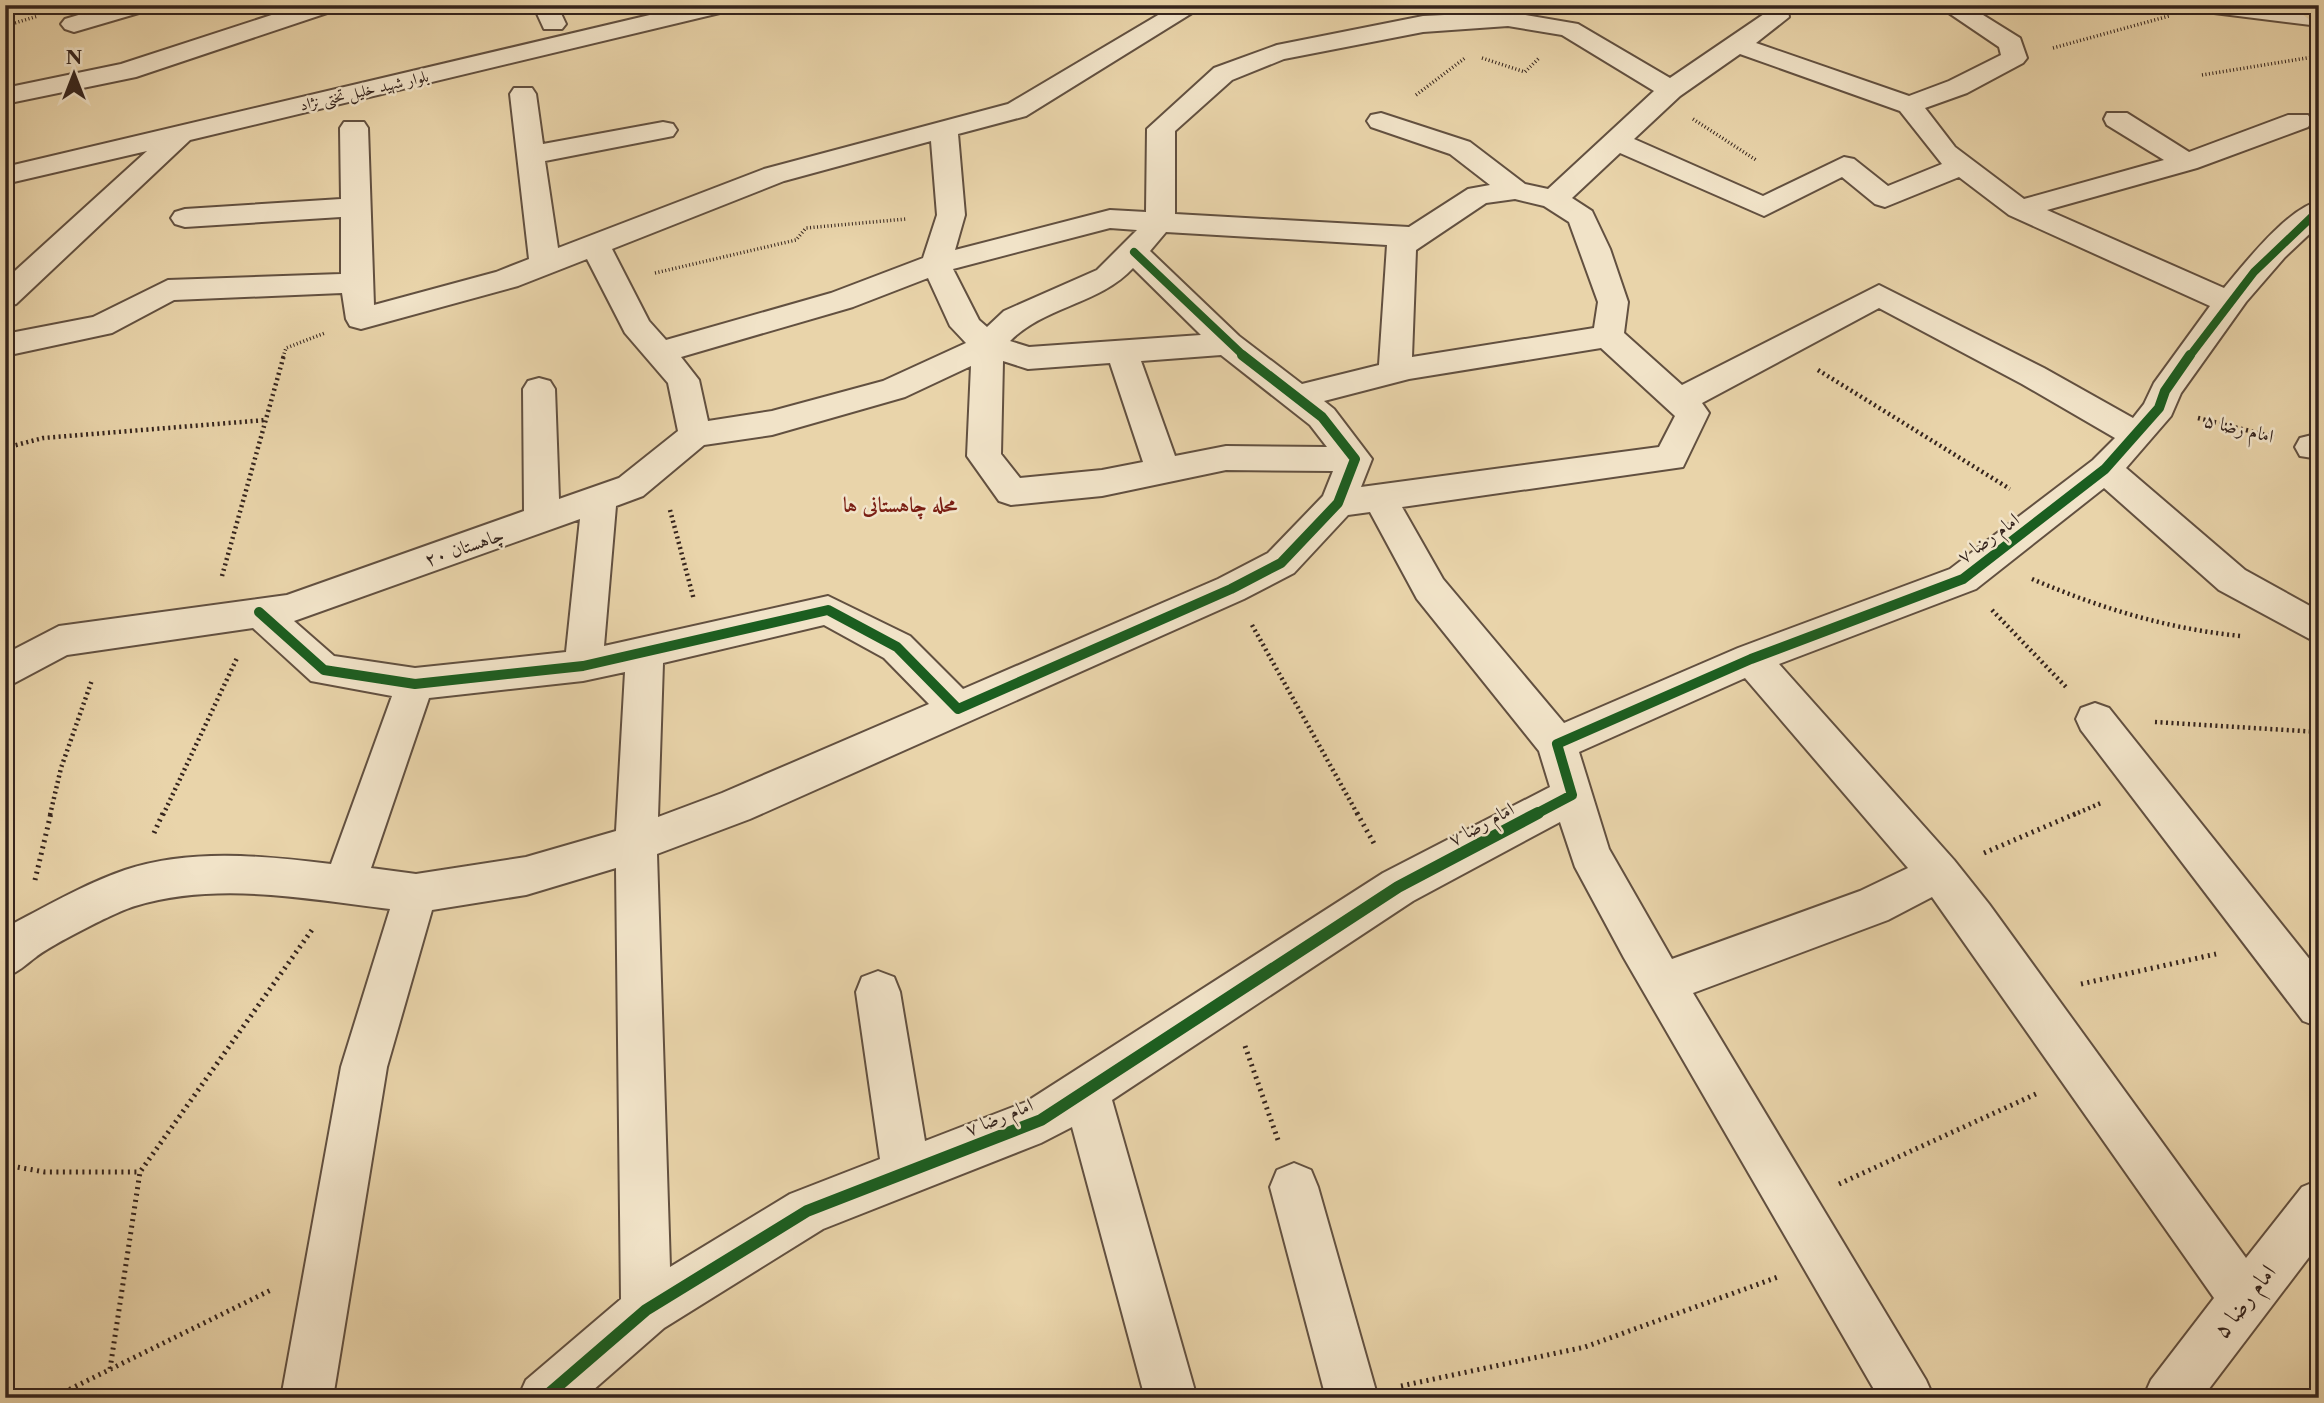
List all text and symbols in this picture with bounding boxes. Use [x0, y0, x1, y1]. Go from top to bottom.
north arrow [38, 38, 108, 108]
text: N [66, 46, 82, 69]
street label: بلوار شهید خلیل تختی نژاد [298, 65, 431, 117]
street label: امام رضا ۵ [2201, 408, 2276, 453]
district label: محله چاهستانی ها [843, 492, 958, 520]
street label: امام رضا ۷ [1953, 508, 2026, 572]
street label: چاهستان ۲۰ [421, 523, 507, 573]
street label: امام رضا ۷ [1444, 797, 1520, 855]
street label: امام رضا ۷ [962, 1093, 1038, 1146]
street label: امام رضا ۵ [2207, 1259, 2286, 1347]

